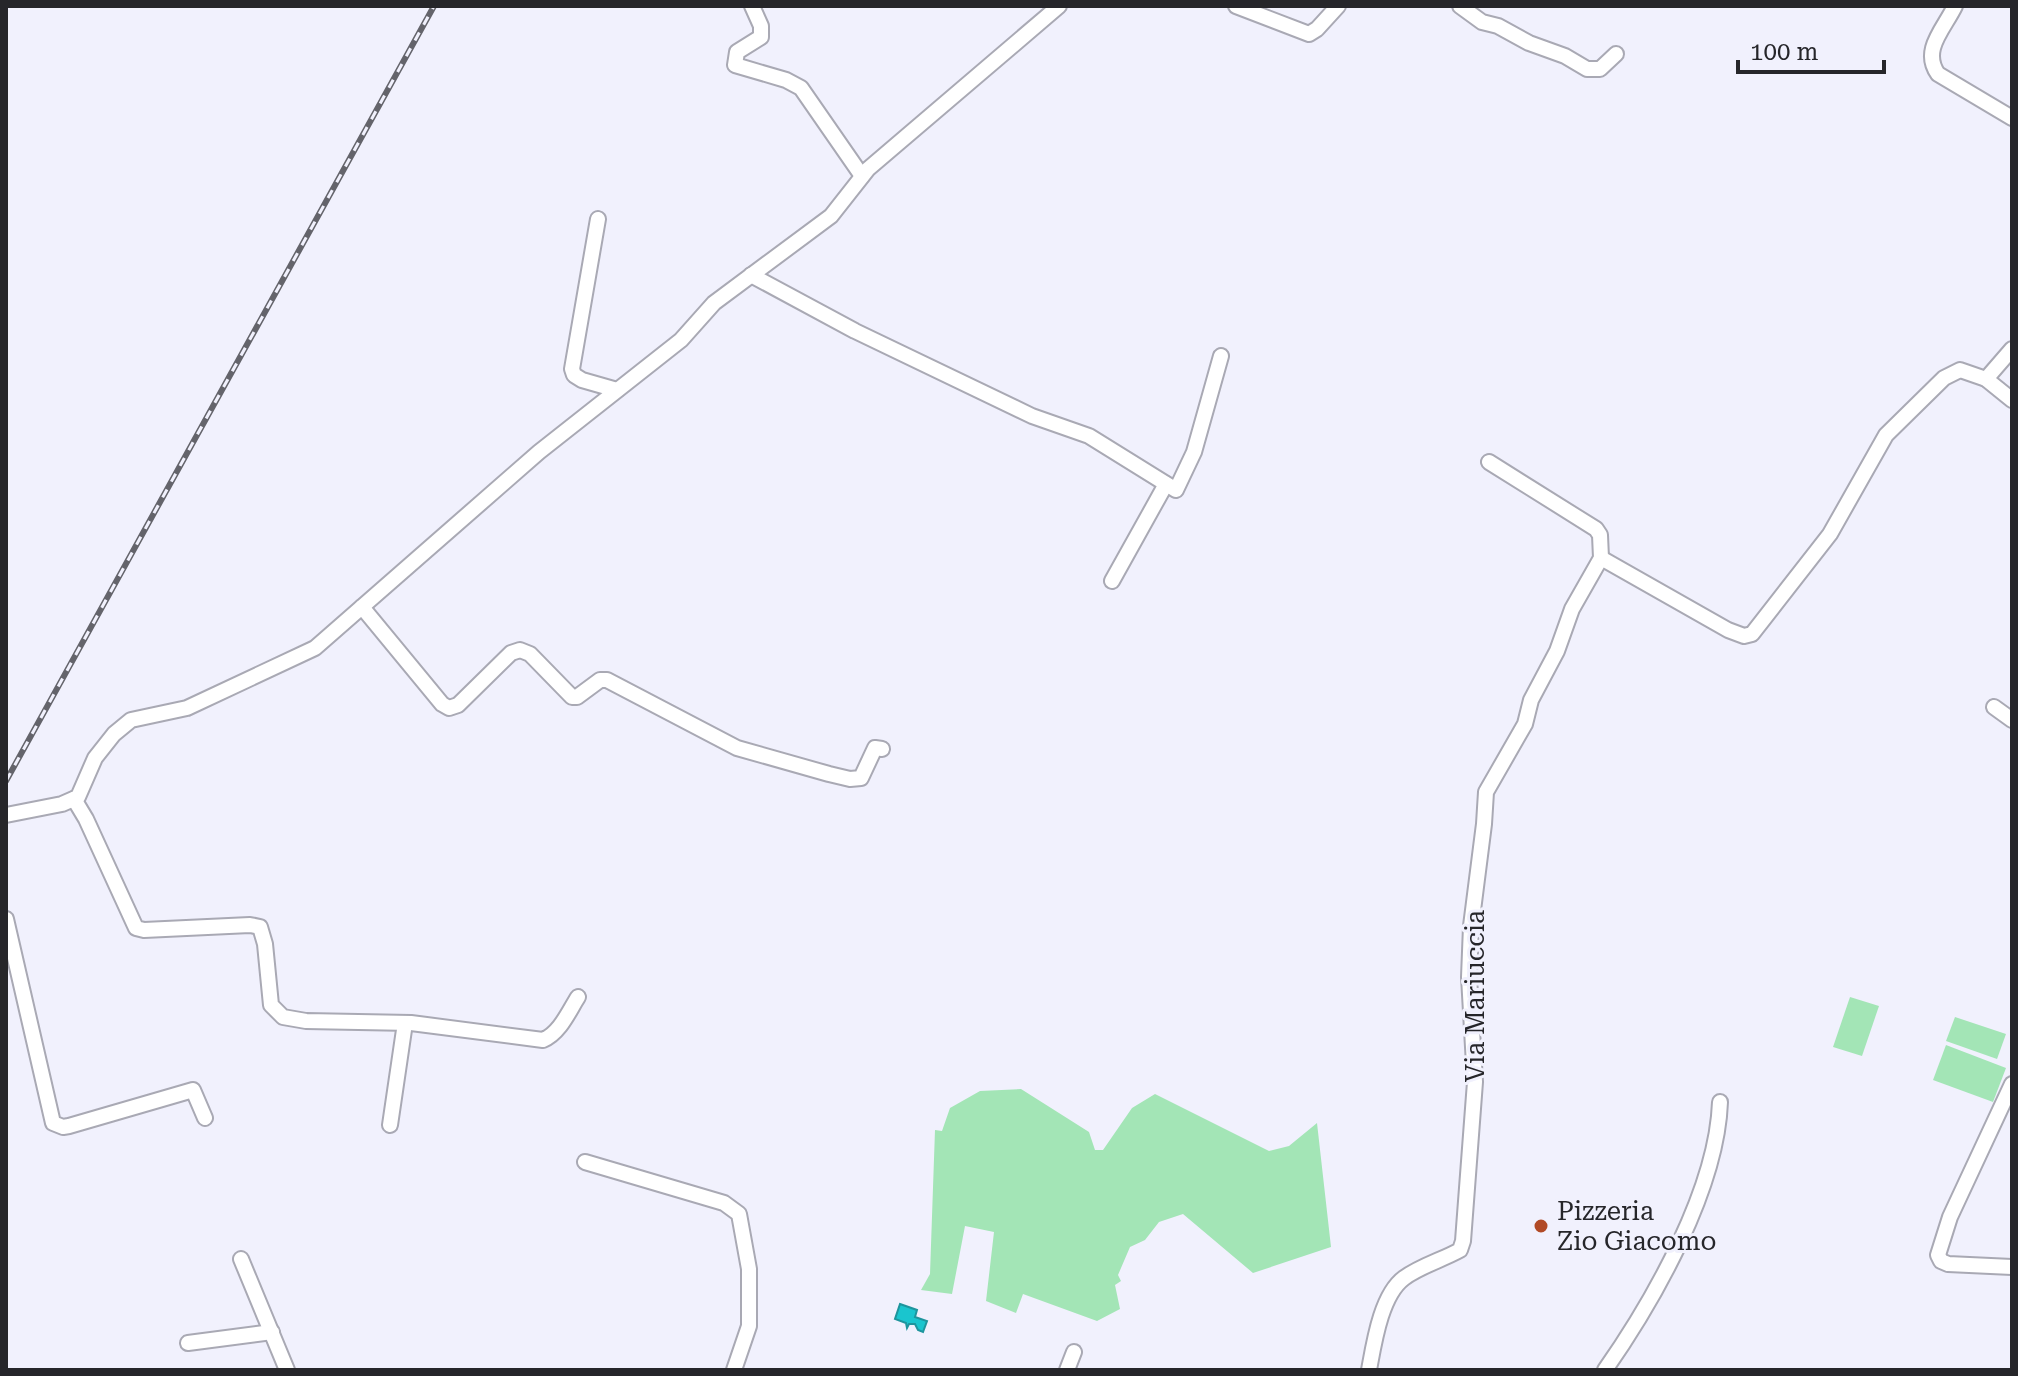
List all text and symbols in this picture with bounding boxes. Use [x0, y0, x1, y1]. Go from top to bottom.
scale bar [1738, 24, 1884, 74]
text: 100 m [1750, 38, 1818, 66]
street label: Via Mariuccia [1460, 910, 1490, 1082]
place label: Pizzeria Zio Giacomo [1557, 1196, 1716, 1256]
marker: Pizzeria Zio Giacomo [1532, 1217, 1550, 1235]

